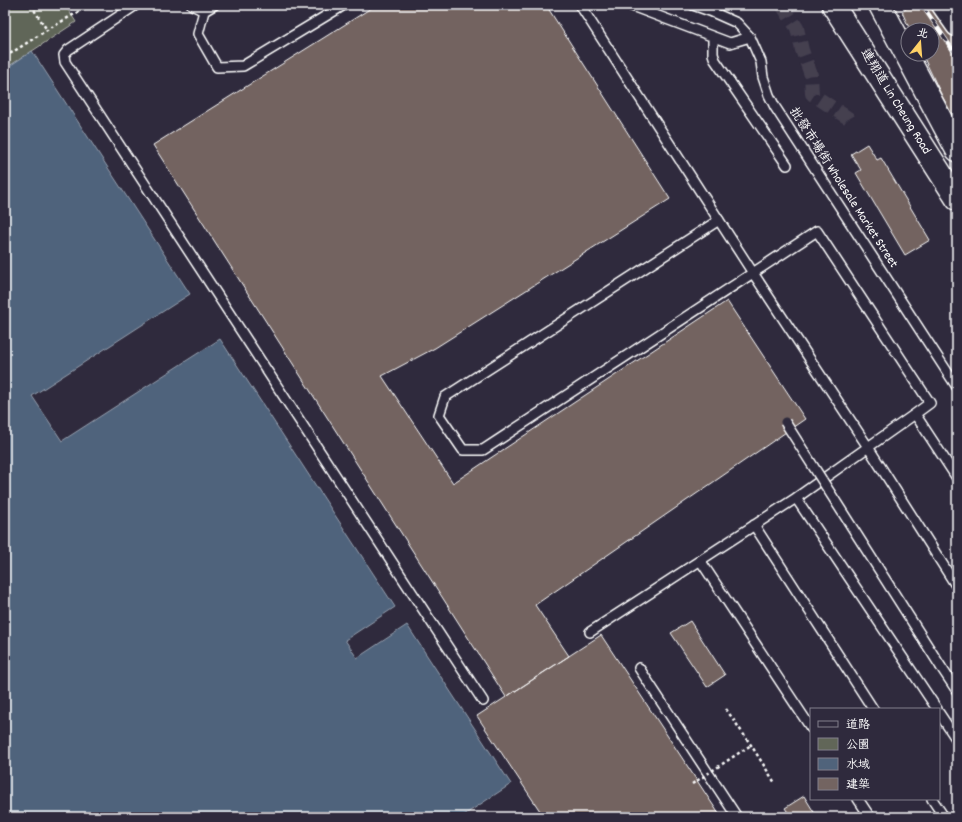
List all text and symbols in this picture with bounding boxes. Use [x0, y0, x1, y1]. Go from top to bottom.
north arrow [900, 22, 940, 62]
text: 北 [915, 25, 930, 44]
street label: 連翔道 Lin Cheung Road [855, 46, 935, 158]
street label: 批發市場街 Wholesale Market Street [784, 104, 902, 272]
legend [810, 708, 940, 800]
text: 道路 [846, 717, 870, 734]
text: 公園 [846, 737, 870, 754]
text: 水域 [846, 757, 870, 774]
text: 建築 [846, 777, 870, 794]

